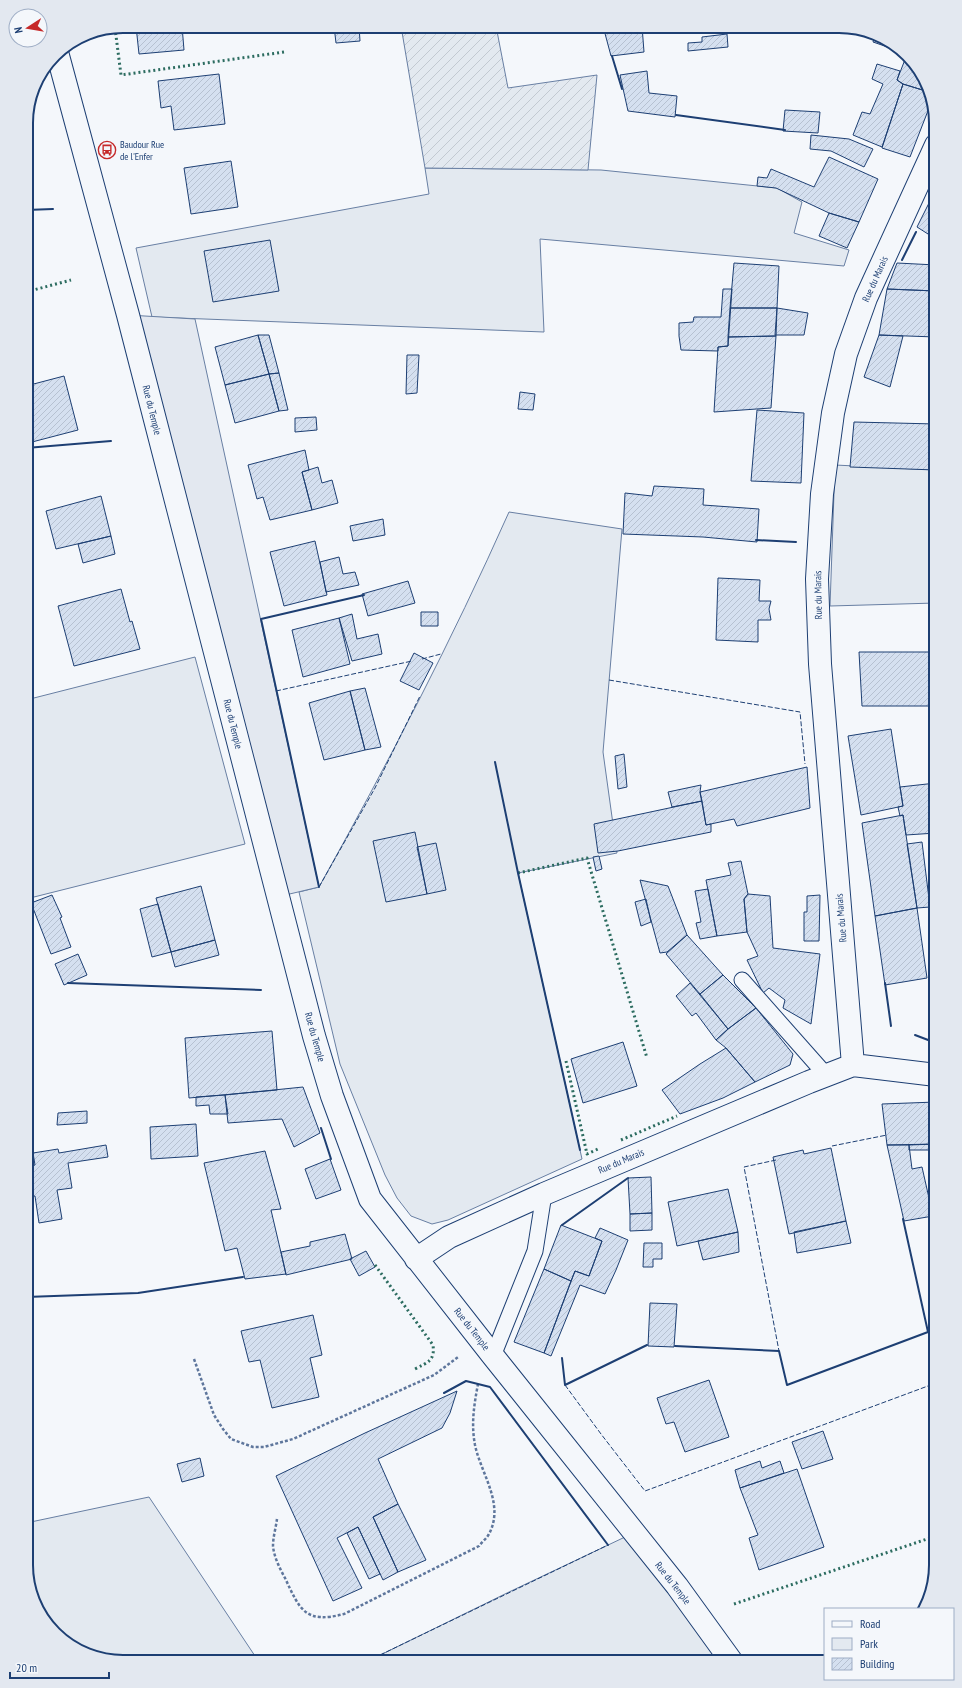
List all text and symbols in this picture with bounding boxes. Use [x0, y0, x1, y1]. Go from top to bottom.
north arrow [8, 8, 48, 48]
text: N [11, 26, 26, 34]
place label: Baudour Rue de l'Enfer [120, 138, 164, 163]
bus stop icon: Baudour Rue de l'Enfer [97, 140, 117, 160]
street label: Rue du Marais [859, 253, 891, 304]
street label: Rue du Temple [140, 384, 164, 436]
street label: Rue du Marais [811, 570, 825, 620]
street label: Rue du Temple [221, 698, 245, 750]
street label: Rue du Marais [832, 892, 850, 943]
street label: Rue du Temple [302, 1011, 328, 1063]
street label: Rue du Marais [596, 1145, 647, 1177]
street label: Rue du Temple [451, 1305, 493, 1353]
street label: Rue du Temple [652, 1559, 694, 1607]
legend [824, 1608, 954, 1680]
text: Road [860, 1616, 880, 1631]
text: Park [860, 1636, 878, 1651]
scale bar [10, 1654, 109, 1680]
text: Building [860, 1656, 895, 1671]
text: 20 m [16, 1660, 37, 1675]

